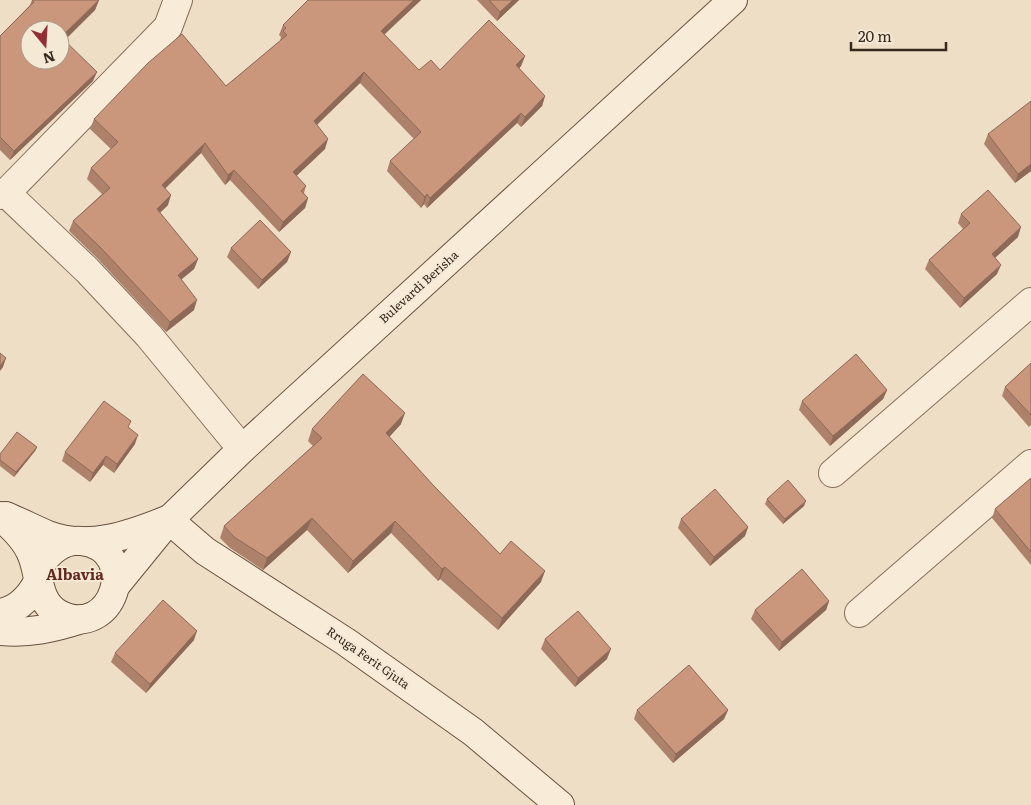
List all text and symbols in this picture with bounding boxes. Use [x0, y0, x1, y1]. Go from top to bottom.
north arrow [20, 20, 70, 70]
scale bar [851, 20, 946, 52]
text: 20 m [858, 24, 892, 47]
text: N [40, 47, 58, 70]
street label: Bulevardi Berisha [375, 245, 462, 327]
district label: Albavia [46, 562, 104, 585]
street label: Rruga Ferit Gjuta [323, 622, 414, 693]

